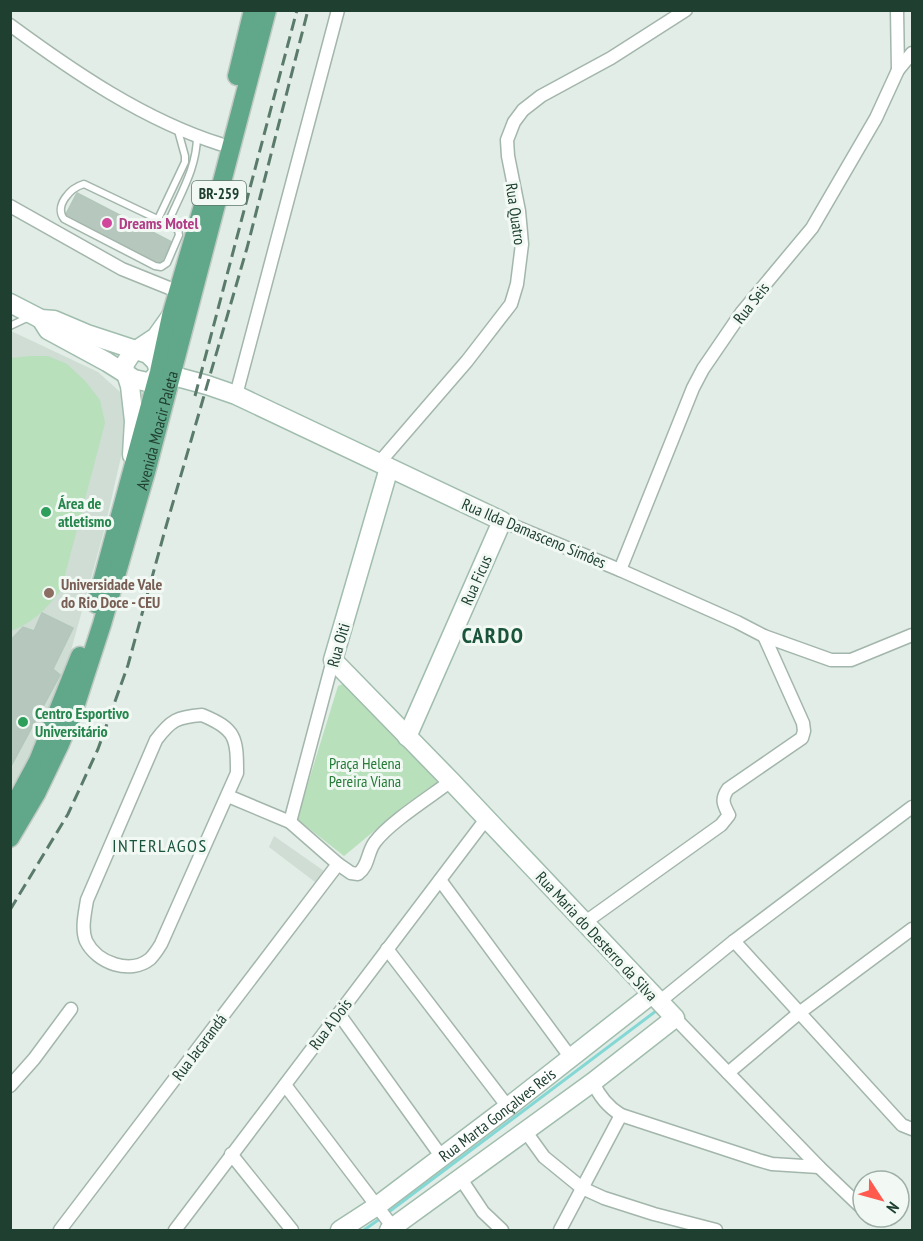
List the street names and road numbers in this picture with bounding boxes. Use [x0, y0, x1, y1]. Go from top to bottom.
road number: BR-259 [192, 181, 246, 205]
street label: Rua Quatro [502, 182, 530, 246]
street label: Rua Seis [729, 278, 773, 328]
street label: Avenida Moacir Paleta [131, 369, 182, 492]
street label: Rua Ilda Damasceno Simôes [459, 494, 609, 572]
street label: Rua Ficus [456, 552, 496, 608]
street label: Rua Oiti [322, 621, 354, 669]
street label: Rua Maria do Desterro da Silva [532, 867, 662, 1005]
street label: Rua A Dois [304, 995, 356, 1053]
street label: Rua Jacarandá [168, 1010, 230, 1084]
street label: Rua Marta Gonçalves Reis [435, 1064, 560, 1166]

